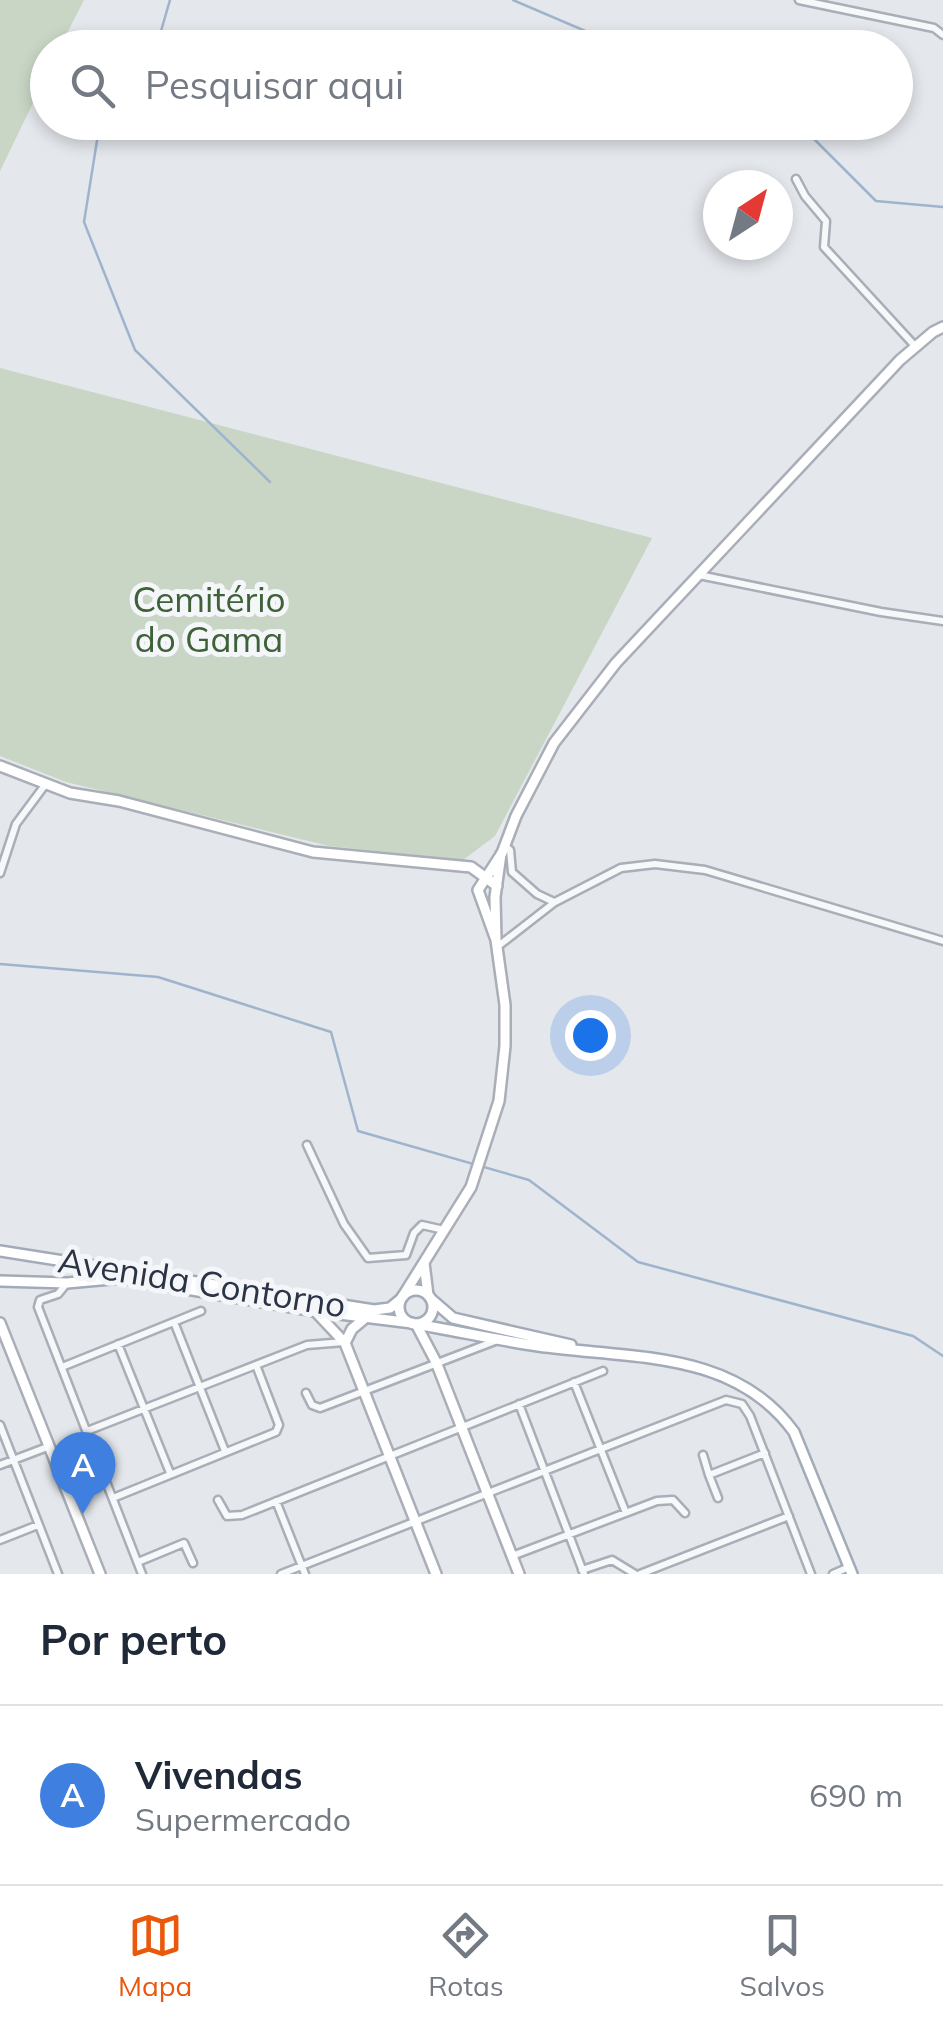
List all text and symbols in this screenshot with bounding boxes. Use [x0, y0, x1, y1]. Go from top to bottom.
search box [30, 30, 913, 140]
icon: search [65, 58, 120, 113]
text: Pesquisar aqui [145, 61, 404, 109]
north arrow [703, 170, 793, 260]
park label: Cemitério do Gama [133, 577, 285, 661]
your location [565, 1010, 616, 1061]
street label: Avenida Contorno [55, 1238, 349, 1326]
pin: A [51, 1432, 116, 1514]
text: Por perto [40, 1613, 227, 1666]
text: Vivendas [135, 1751, 303, 1799]
text: A [60, 1775, 85, 1815]
text: 690 m [809, 1775, 903, 1815]
text: Supermercado [135, 1799, 351, 1839]
tab: Mapa [118, 1908, 192, 2003]
tab: Rotas [428, 1908, 504, 2003]
tab: Salvos [740, 1908, 825, 2003]

